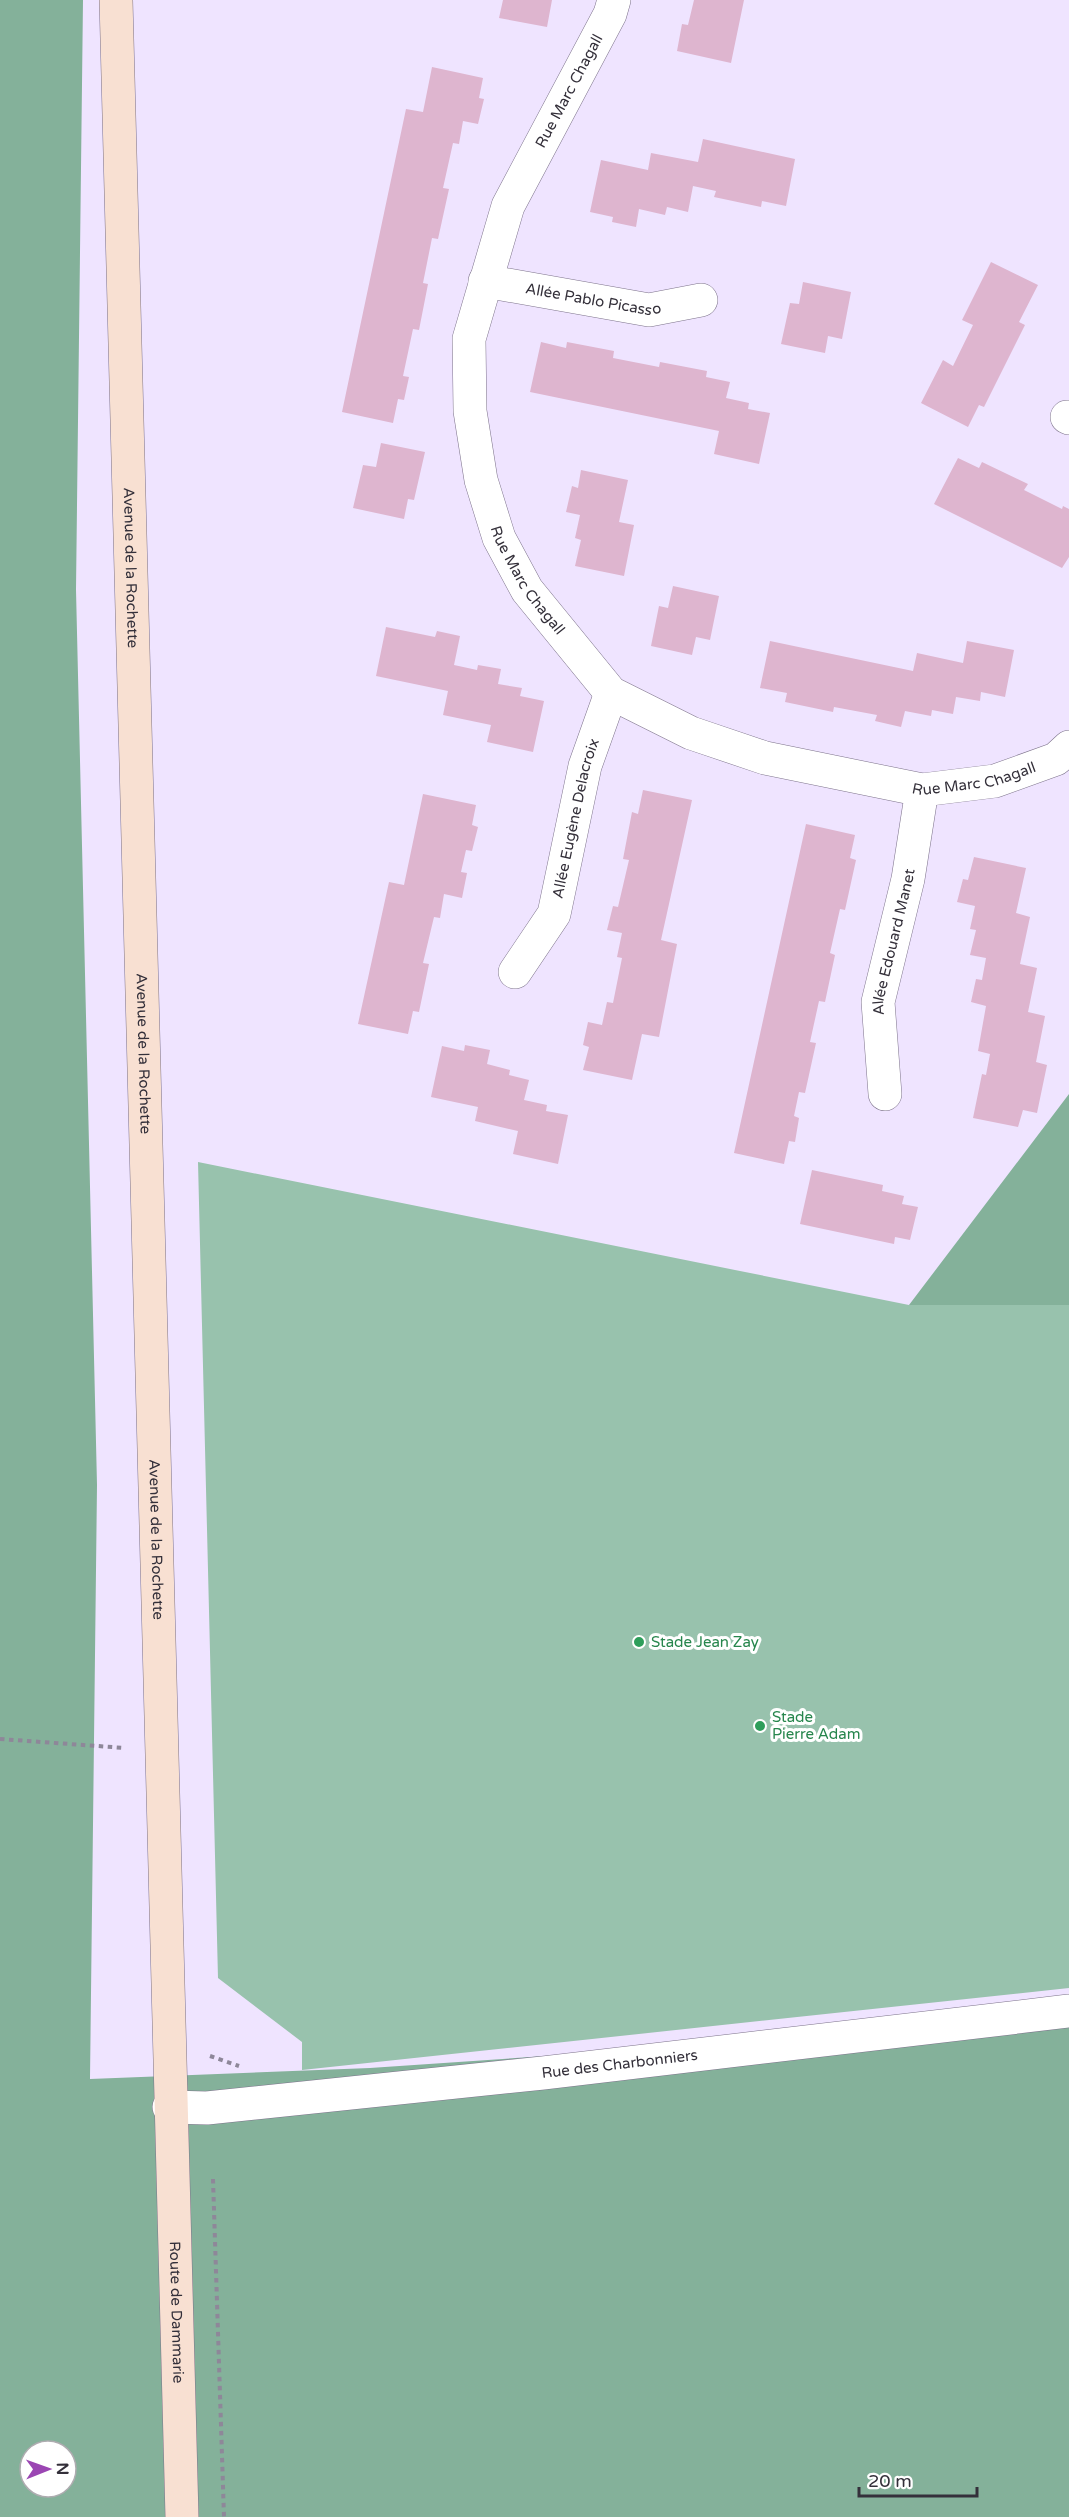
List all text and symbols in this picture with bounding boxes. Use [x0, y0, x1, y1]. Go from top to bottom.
street label: Rue Marc Chagall [531, 31, 607, 151]
street label: Allée Pablo Picasso [524, 279, 663, 319]
street label: Avenue de la Rochette [120, 487, 142, 648]
street label: Rue Marc Chagall [487, 524, 569, 638]
street label: Allée Eugène Delacroix [549, 736, 603, 900]
street label: Rue Marc Chagall [910, 758, 1038, 799]
street label: Allée Edouard Manet [869, 867, 919, 1016]
street label: Avenue de la Rochette [133, 973, 155, 1134]
street label: Avenue de la Rochette [145, 1459, 167, 1620]
place label: Stade Jean Zay [651, 1633, 759, 1651]
marker: Stade Jean Zay [632, 1635, 646, 1649]
place label: Stade Pierre Adam [772, 1708, 861, 1743]
marker: Stade Pierre Adam [753, 1719, 767, 1733]
street label: Rue des Charbonniers [541, 2046, 699, 2082]
street label: Route de Dammarie [166, 2241, 187, 2384]
north arrow [18, 2439, 78, 2499]
scale bar [859, 2460, 978, 2498]
text: N [52, 2462, 72, 2475]
text: 20 m [868, 2470, 912, 2492]

